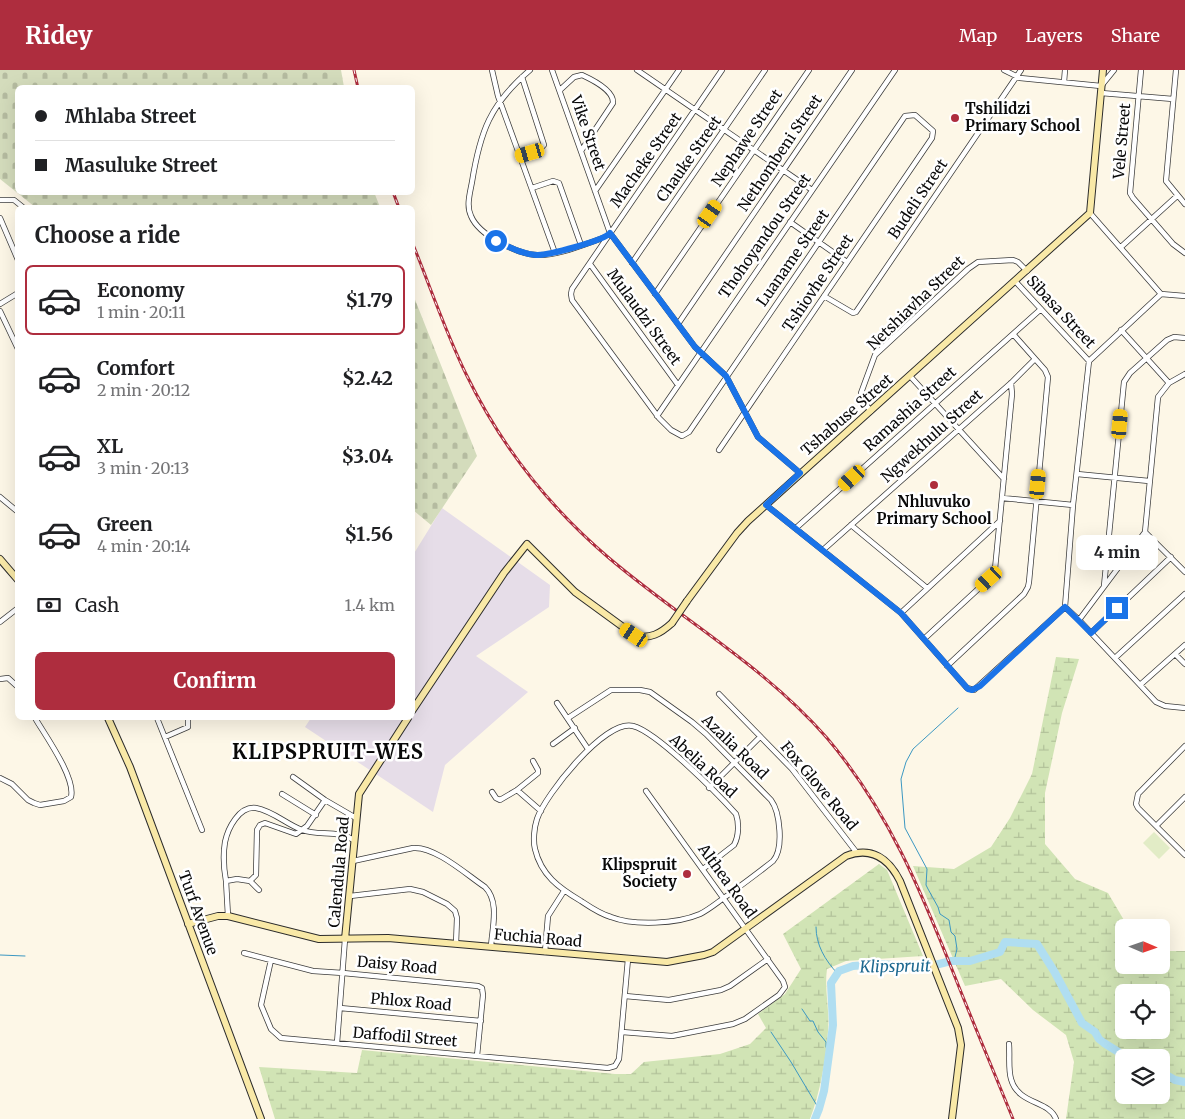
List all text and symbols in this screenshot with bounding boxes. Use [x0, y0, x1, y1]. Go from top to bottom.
text: Ridey [25, 20, 93, 51]
text: Map [959, 24, 997, 47]
text: Layers [1025, 24, 1083, 47]
text: Share [1111, 24, 1160, 47]
street label: Nephawe Street [707, 85, 786, 190]
street label: Nethombeni Street [733, 91, 826, 215]
street label: Vike Street [566, 92, 610, 173]
place label: Tshilidzi Primary School [965, 99, 1080, 135]
street label: Vele Street [1109, 102, 1134, 181]
text: Mhlaba Street [65, 104, 196, 128]
street label: Macheke Street [606, 109, 685, 211]
street label: Chauke Street [652, 112, 725, 205]
marker: Tshilidzi Primary School [949, 112, 961, 124]
car [513, 142, 546, 164]
text: Masuluke Street [65, 153, 218, 177]
street label: Budeli Street [884, 155, 951, 242]
street label: Thohoyandou Street [714, 170, 815, 302]
car [695, 197, 724, 231]
street label: Luaname Street [752, 206, 833, 310]
text: Choose a ride [35, 221, 180, 249]
route start [485, 230, 507, 252]
street label: Tshiovhe Street [778, 230, 857, 335]
street label: Netshiavha Street [863, 251, 968, 354]
street label: Mulaudzi Street [603, 265, 686, 369]
street label: Sibasa Street [1023, 271, 1100, 352]
icon: car [37, 278, 82, 323]
text: Economy [97, 278, 185, 302]
text: $1.79 [345, 288, 393, 312]
text: 1 min · 20:11 [97, 302, 186, 322]
icon: car [37, 356, 82, 401]
text: Comfort [97, 356, 175, 380]
street label: Ramashia Street [860, 362, 960, 455]
text: $2.42 [342, 366, 393, 390]
street label: Tshabuse Street [797, 370, 896, 460]
text: 2 min · 20:12 [97, 380, 190, 400]
street label: Ngwekhulu Street [877, 385, 986, 486]
car [1111, 408, 1128, 440]
icon: car [37, 434, 82, 479]
text: XL [97, 434, 123, 458]
text: $3.04 [341, 444, 393, 468]
text: 3 min · 20:13 [97, 458, 189, 478]
car [835, 462, 868, 494]
car [1029, 468, 1046, 500]
marker: Nhluvuko Primary School [928, 479, 940, 491]
place label: Nhluvuko Primary School [876, 492, 992, 528]
icon: car [37, 512, 82, 557]
text: Green [97, 512, 153, 536]
text: $1.56 [344, 522, 393, 546]
text: 4 min · 20:14 [97, 536, 190, 556]
callout: 4 min [1076, 536, 1158, 570]
text: 4 min [1094, 542, 1140, 562]
car [972, 563, 1005, 595]
icon: cash [35, 591, 63, 619]
text: Cash [75, 593, 119, 617]
text: 1.4 km [345, 595, 395, 615]
route end [1106, 597, 1128, 619]
car [617, 620, 650, 650]
button: Confirm [35, 652, 395, 710]
street label: Azalia Road [697, 710, 772, 783]
street label: Abelia Road [665, 729, 741, 802]
street label: Fox Glove Road [777, 737, 862, 834]
district label: KLIPSPRUIT-WES [232, 739, 424, 764]
street label: Calendula Road [324, 816, 353, 928]
street label: Althea Road [694, 839, 761, 921]
place label: Klipspruit Society [602, 855, 677, 891]
street label: Turf Avenue [174, 868, 223, 958]
marker: Klipspruit Society [681, 868, 693, 880]
north arrow [1115, 919, 1170, 974]
map controls [1115, 919, 1170, 1104]
street label: Fuchia Road [493, 924, 583, 951]
street label: Daisy Road [356, 952, 438, 977]
water label: Klipspruit [858, 955, 931, 977]
button: locate [1115, 984, 1170, 1039]
street label: Phlox Road [370, 988, 452, 1015]
street label: Daffodil Street [352, 1022, 458, 1051]
button: layers [1115, 1049, 1170, 1104]

